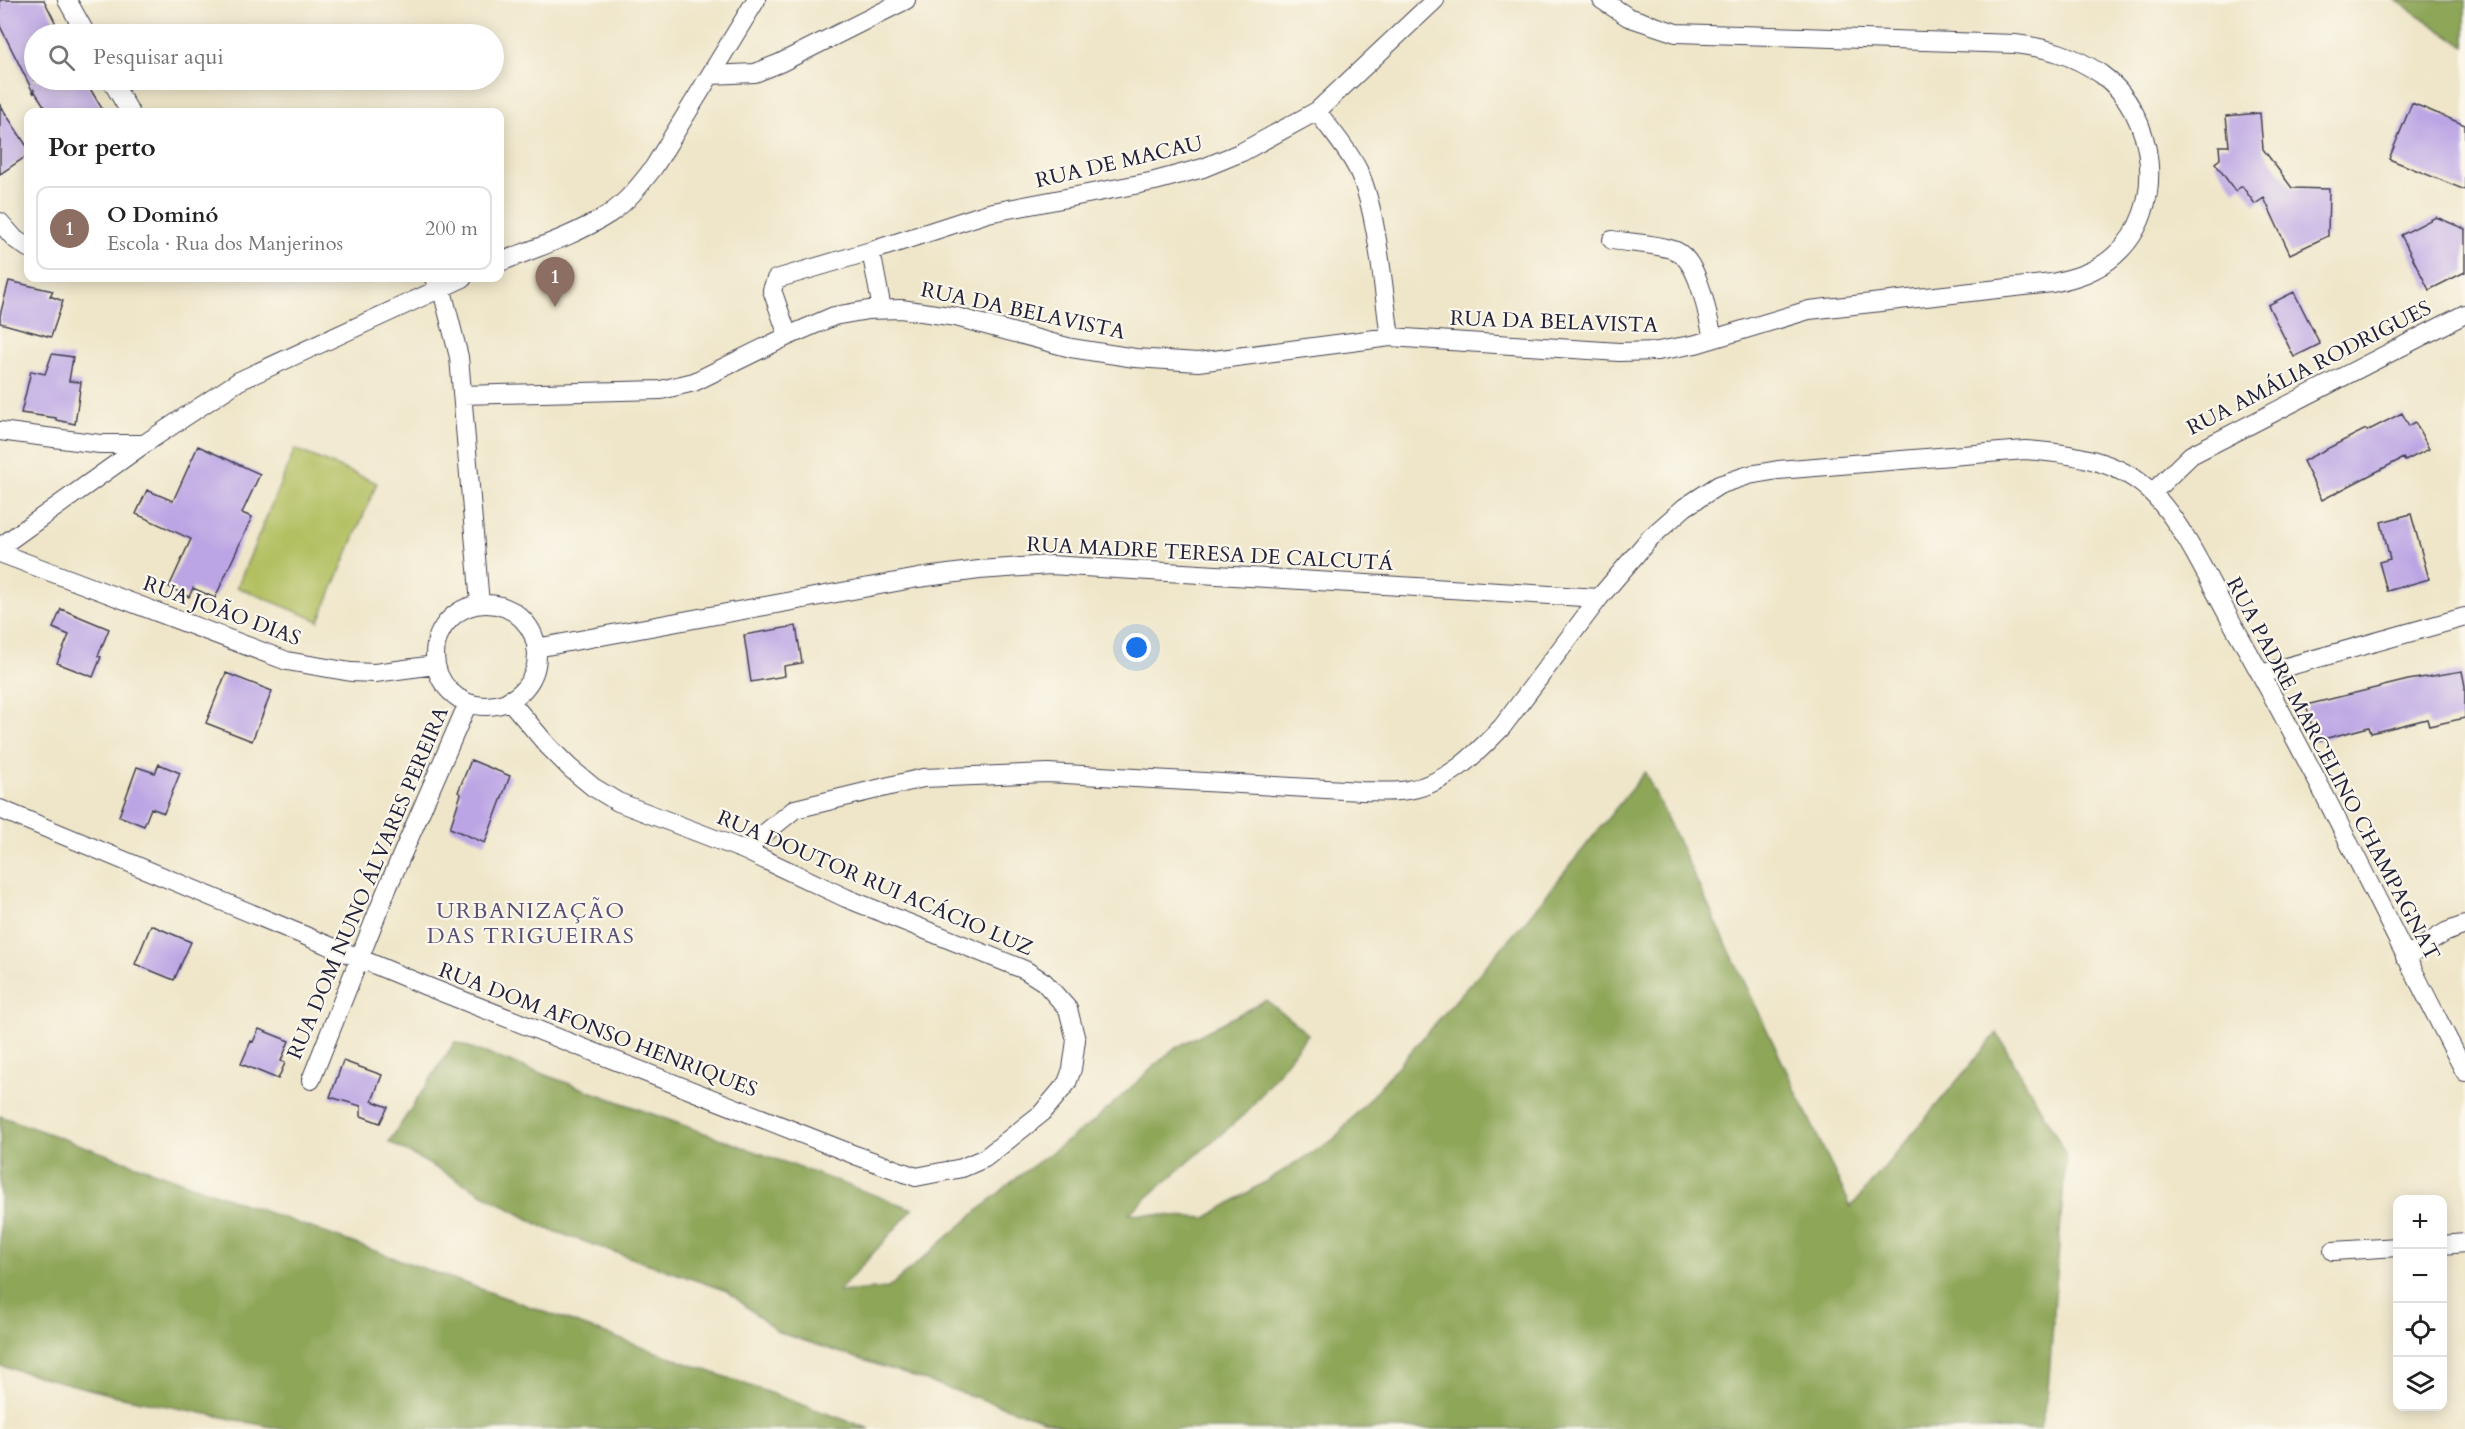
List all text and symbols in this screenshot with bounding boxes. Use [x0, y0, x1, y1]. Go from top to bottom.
search box [24, 24, 504, 90]
icon: search [45, 41, 78, 74]
text: Pesquisar aqui [93, 42, 224, 72]
street label: RUA DE MACAU [1033, 129, 1205, 195]
text: Por perto [48, 130, 156, 165]
text: O Dominó [107, 200, 218, 230]
text: 1 [64, 215, 75, 242]
text: 200 m [425, 215, 478, 242]
text: Escola · Rua dos Manjerinos [107, 230, 343, 257]
pin: 1 [536, 258, 574, 307]
street label: RUA DA BELAVISTA [918, 275, 1128, 347]
street label: RUA AMÁLIA RODRIGUES [2182, 294, 2436, 442]
street label: RUA DA BELAVISTA [1449, 304, 1659, 340]
street label: RUA MADRE TERESA DE CALCUTÁ [1026, 530, 1394, 578]
street label: RUA JOÃO DIAS [139, 568, 305, 653]
street label: RUA PADRE MARCELINO CHAMPAGNAT [2219, 572, 2447, 966]
your location [1122, 633, 1151, 662]
street label: RUA DOM NUNO ÁLVARES PEREIRA [280, 702, 456, 1064]
street label: RUA DOUTOR RUI ACÁCIO LUZ [713, 803, 1037, 963]
district label: URBANIZAÇÃO DAS TRIGUEIRAS [427, 896, 635, 951]
street label: RUA DOM AFONSO HENRIQUES [435, 956, 761, 1104]
map controls [2393, 1195, 2447, 1411]
button: + [2393, 1195, 2447, 1249]
button: − [2393, 1249, 2447, 1303]
button: locate [2393, 1303, 2447, 1357]
button: layers [2393, 1357, 2447, 1411]

